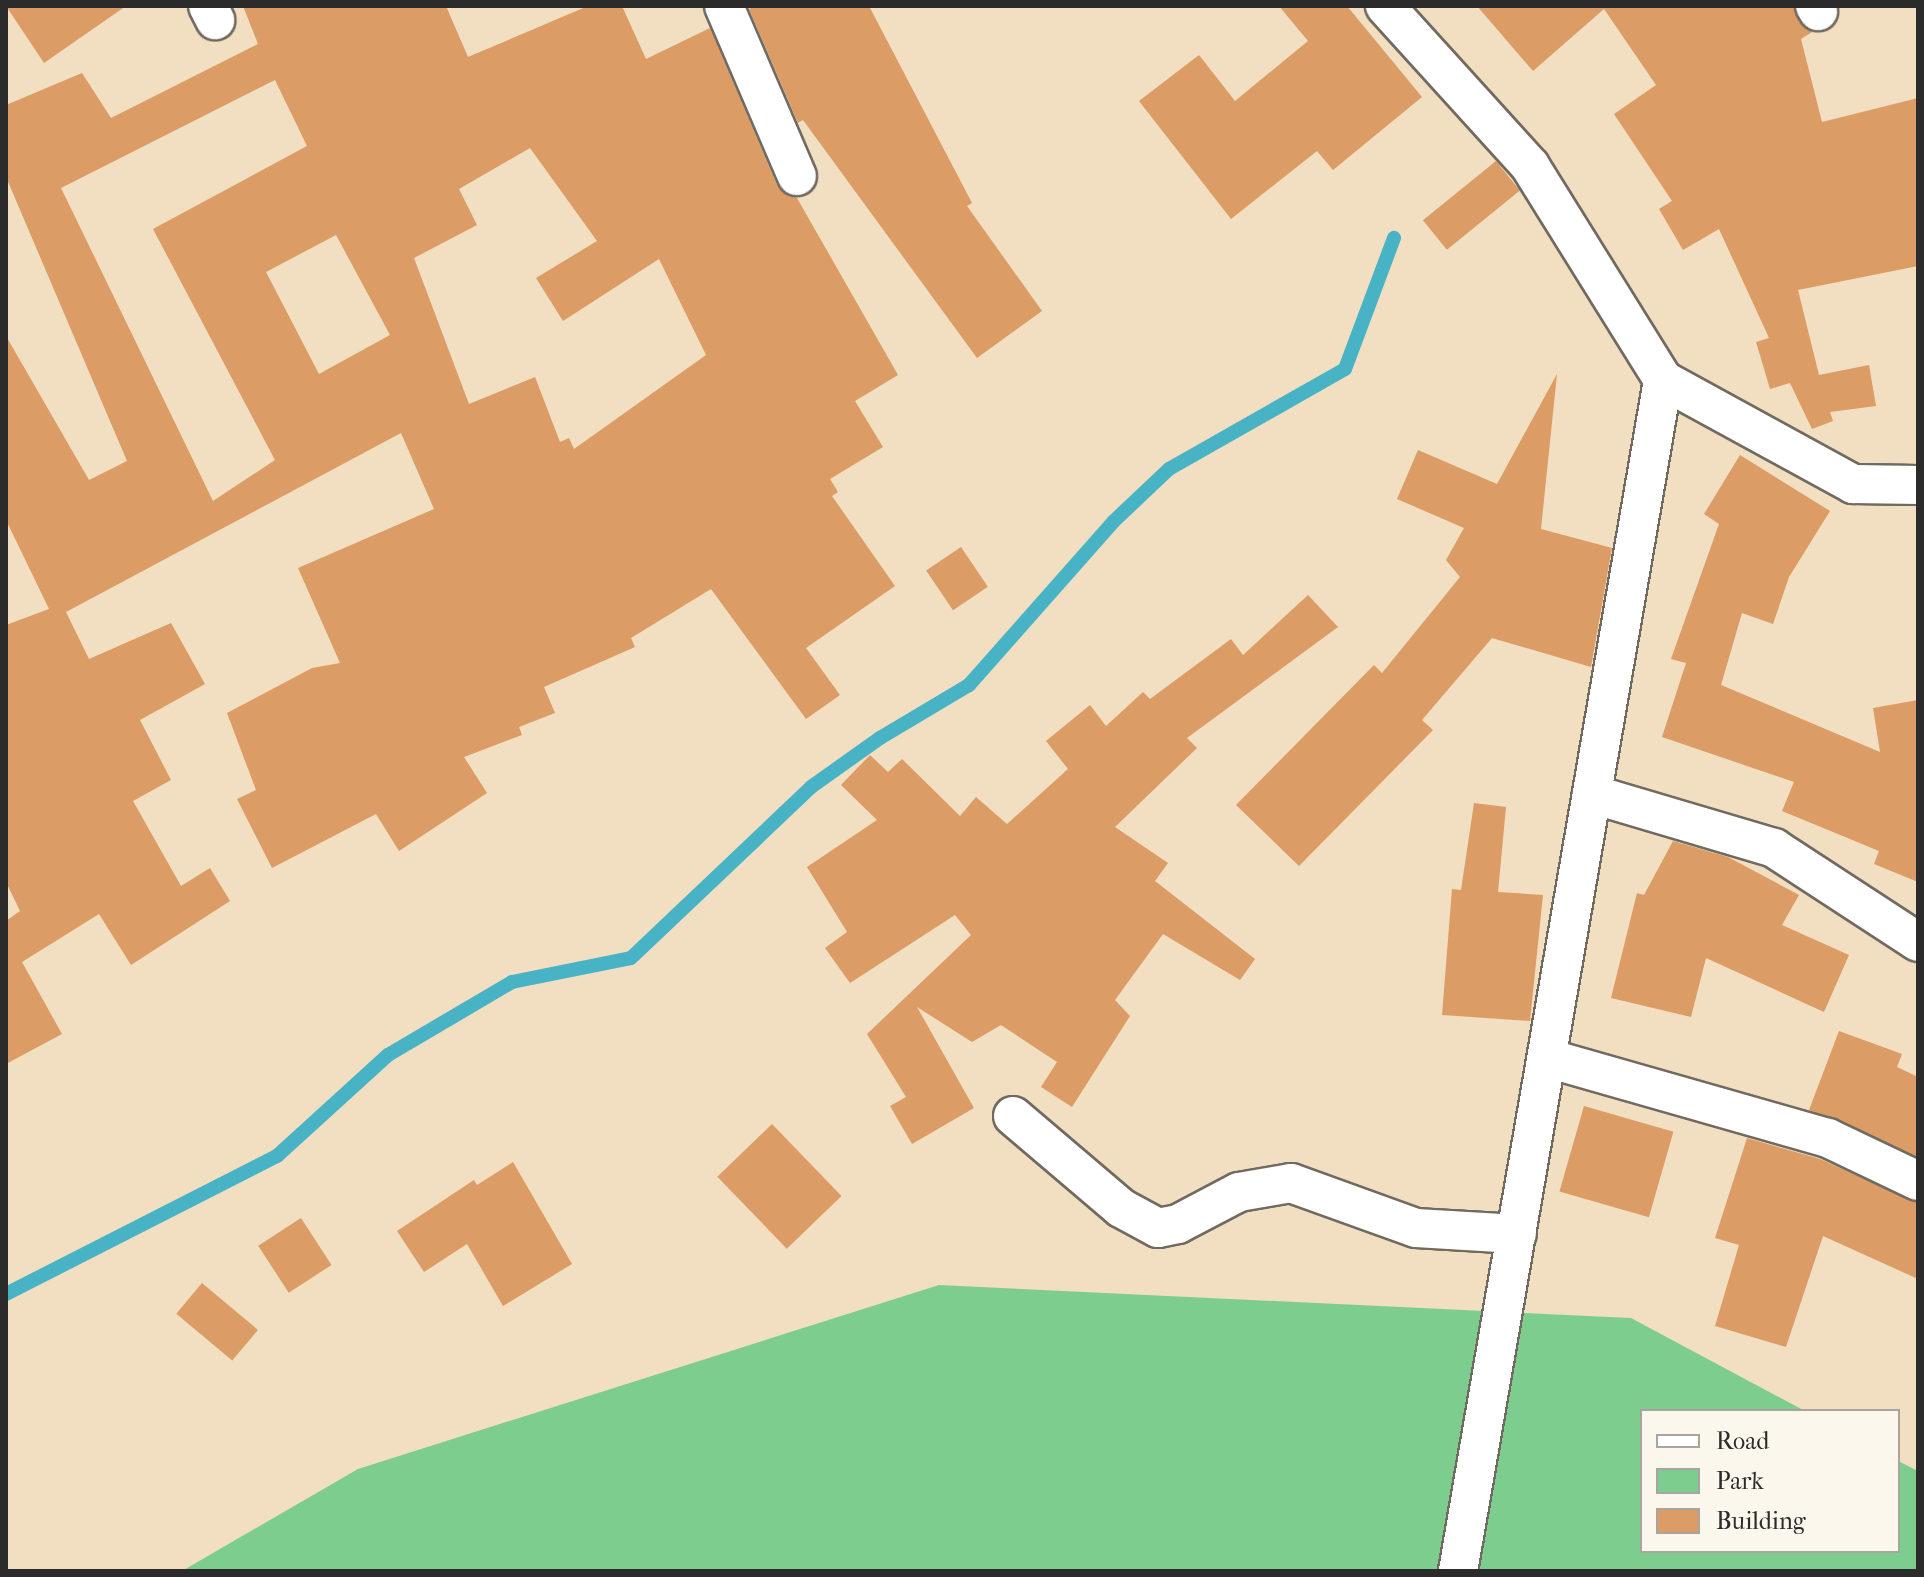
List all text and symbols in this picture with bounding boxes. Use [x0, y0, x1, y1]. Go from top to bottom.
legend [1640, 1409, 1900, 1553]
text: Road [1716, 1427, 1769, 1455]
text: Park [1716, 1467, 1764, 1495]
text: Building [1716, 1507, 1806, 1535]

